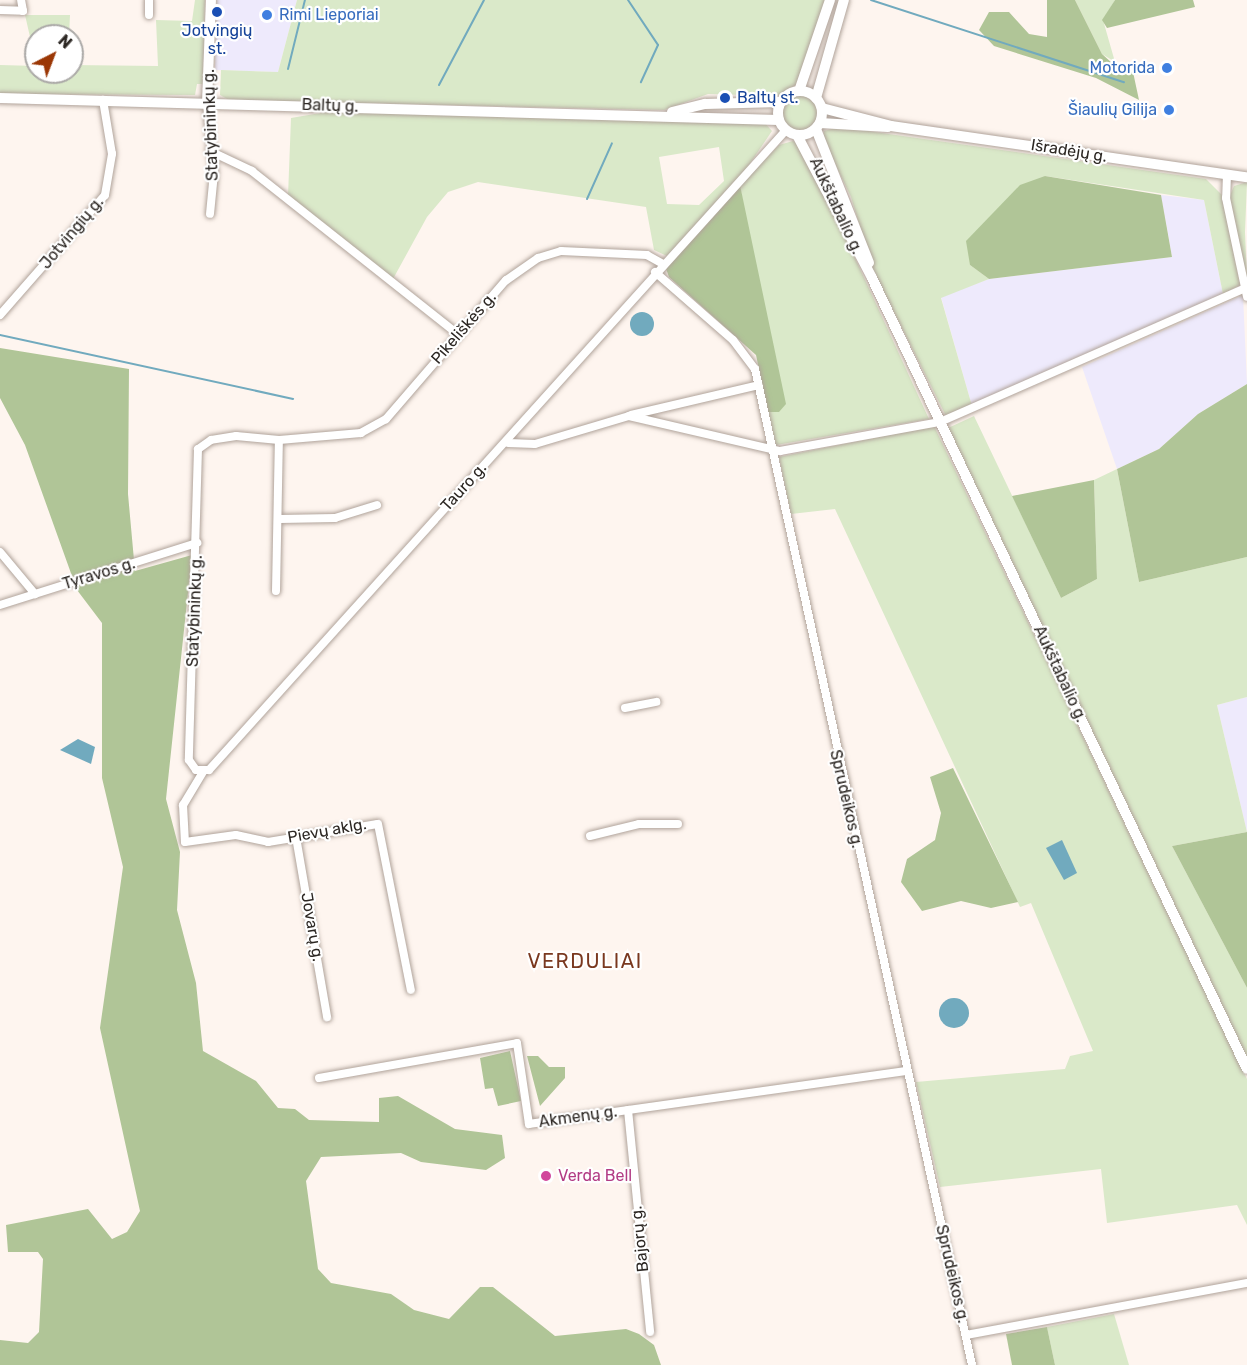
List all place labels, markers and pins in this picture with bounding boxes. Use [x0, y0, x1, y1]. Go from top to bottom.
marker: Jotvingių st. [210, 5, 224, 19]
place label: Rimi Lieporiai [279, 5, 379, 25]
marker: Rimi Lieporiai [260, 8, 274, 22]
place label: Jotvingių st. [182, 21, 252, 59]
place label: Motorida [1089, 58, 1155, 78]
marker: Motorida [1160, 61, 1174, 75]
place label: Baltų st. [737, 88, 799, 108]
marker: Baltų st. [718, 91, 732, 105]
place label: Šiaulių Gilija [1068, 100, 1157, 120]
marker: Šiaulių Gilija [1162, 103, 1176, 117]
place label: Verda Bell [558, 1166, 632, 1186]
marker: Verda Bell [539, 1169, 553, 1183]

